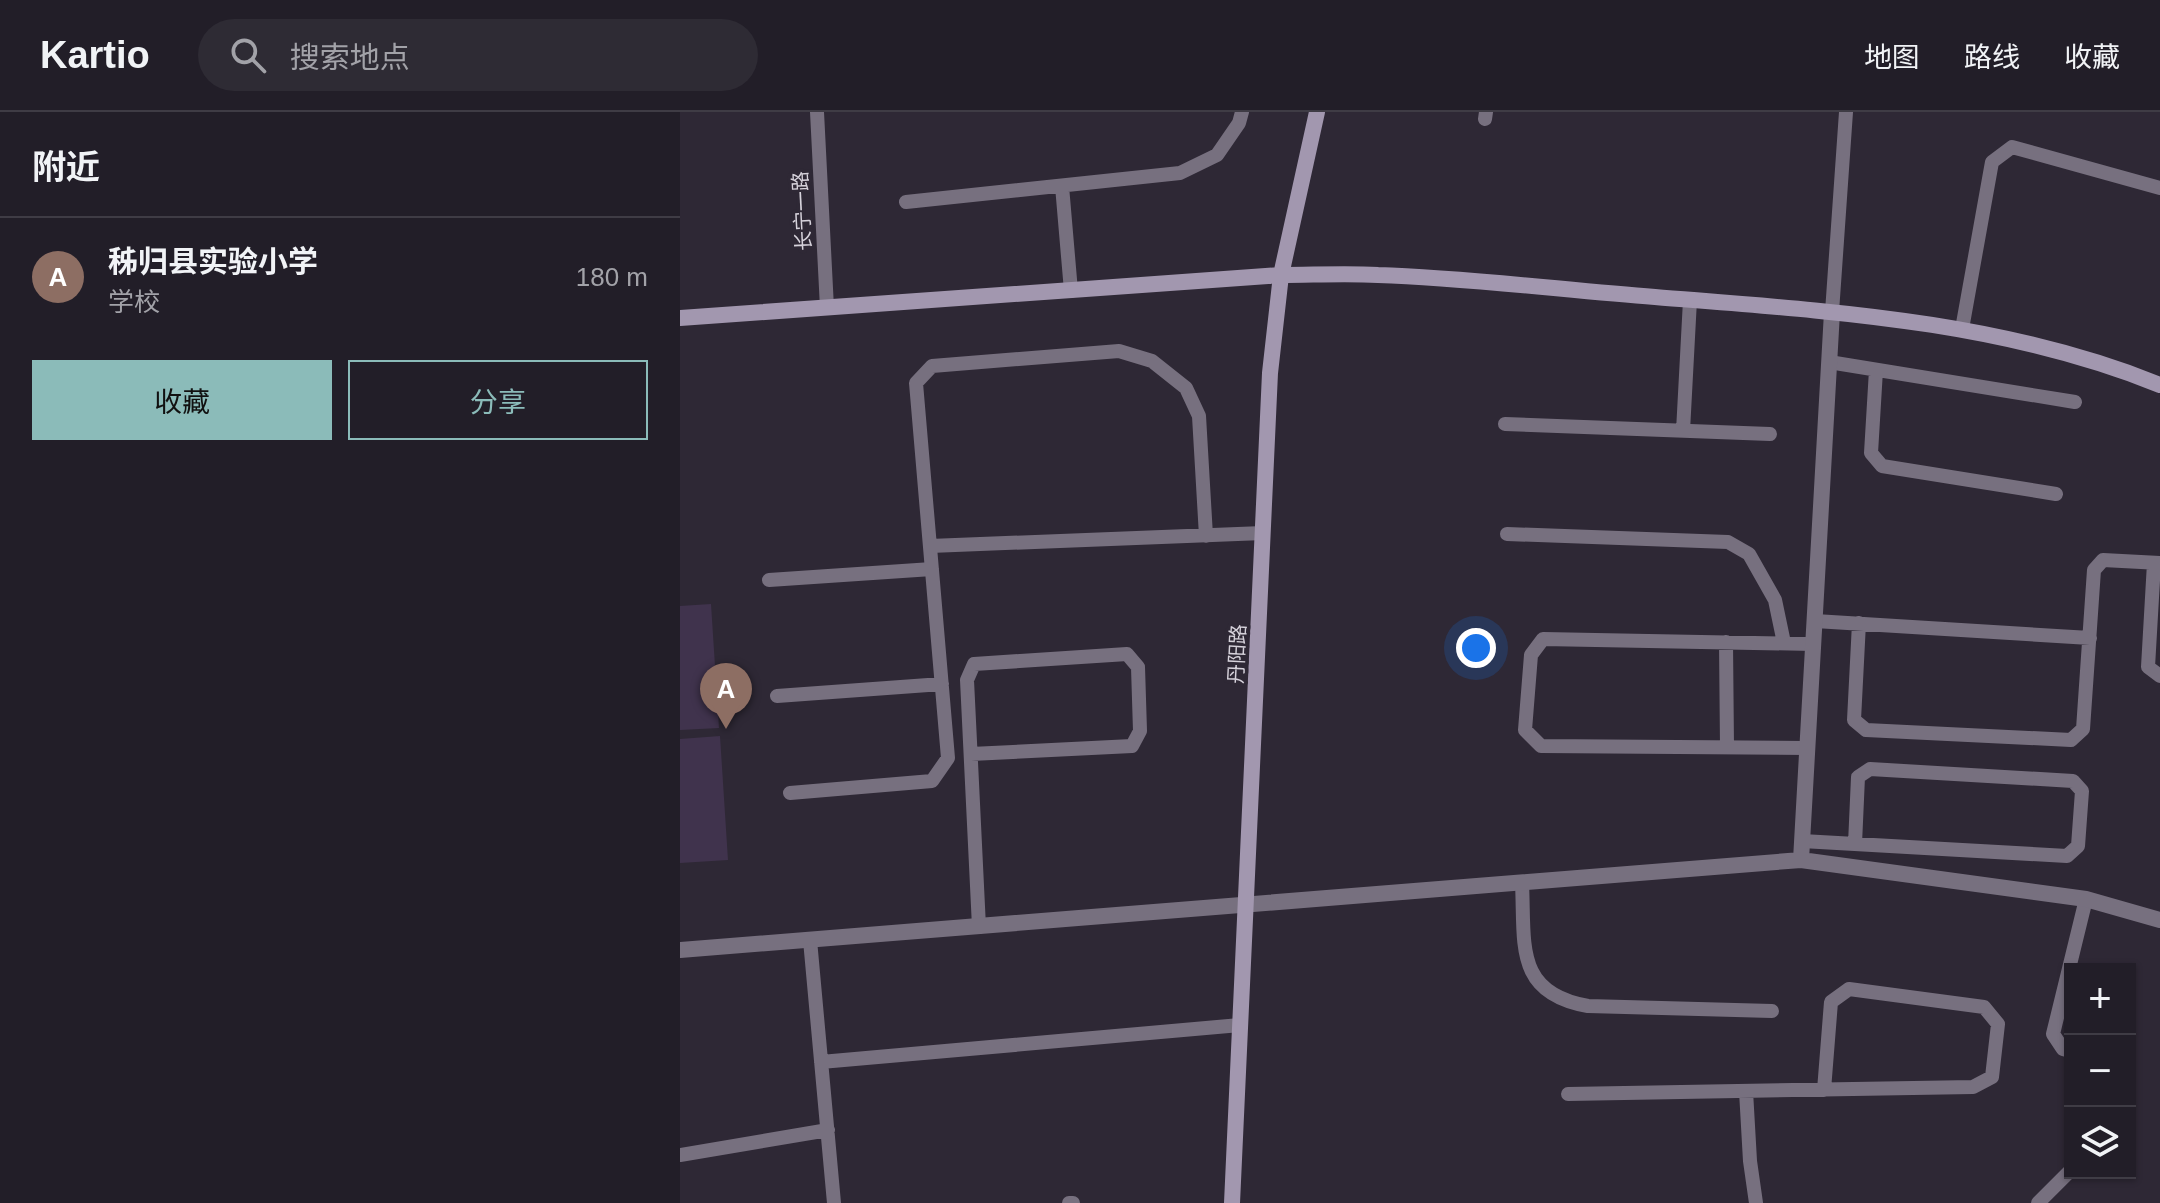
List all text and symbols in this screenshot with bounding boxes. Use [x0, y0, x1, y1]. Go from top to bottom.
search box [198, 19, 758, 91]
icon: search [226, 33, 270, 77]
text: Kartio [40, 34, 150, 76]
text: 搜索地点 [290, 41, 410, 74]
text: 地图 [1864, 42, 1920, 73]
text: 路线 [1964, 42, 2020, 73]
text: 收藏 [2064, 42, 2120, 73]
text: 附近 [32, 148, 100, 186]
street label: 长宁一路 [789, 170, 815, 252]
text: 秭归县实验小学 [108, 245, 318, 278]
text: A [49, 262, 67, 292]
text: 180 m [576, 262, 648, 292]
text: 学校 [108, 287, 160, 317]
button: 收藏 [32, 360, 332, 440]
button: 分享 [348, 360, 648, 440]
street label: 丹阳路 [1224, 623, 1250, 685]
your location [1456, 628, 1496, 668]
pin: A [700, 663, 752, 729]
map controls [2064, 963, 2136, 1179]
button: + [2064, 963, 2136, 1035]
button: − [2064, 1035, 2136, 1107]
button: layers [2064, 1107, 2136, 1179]

